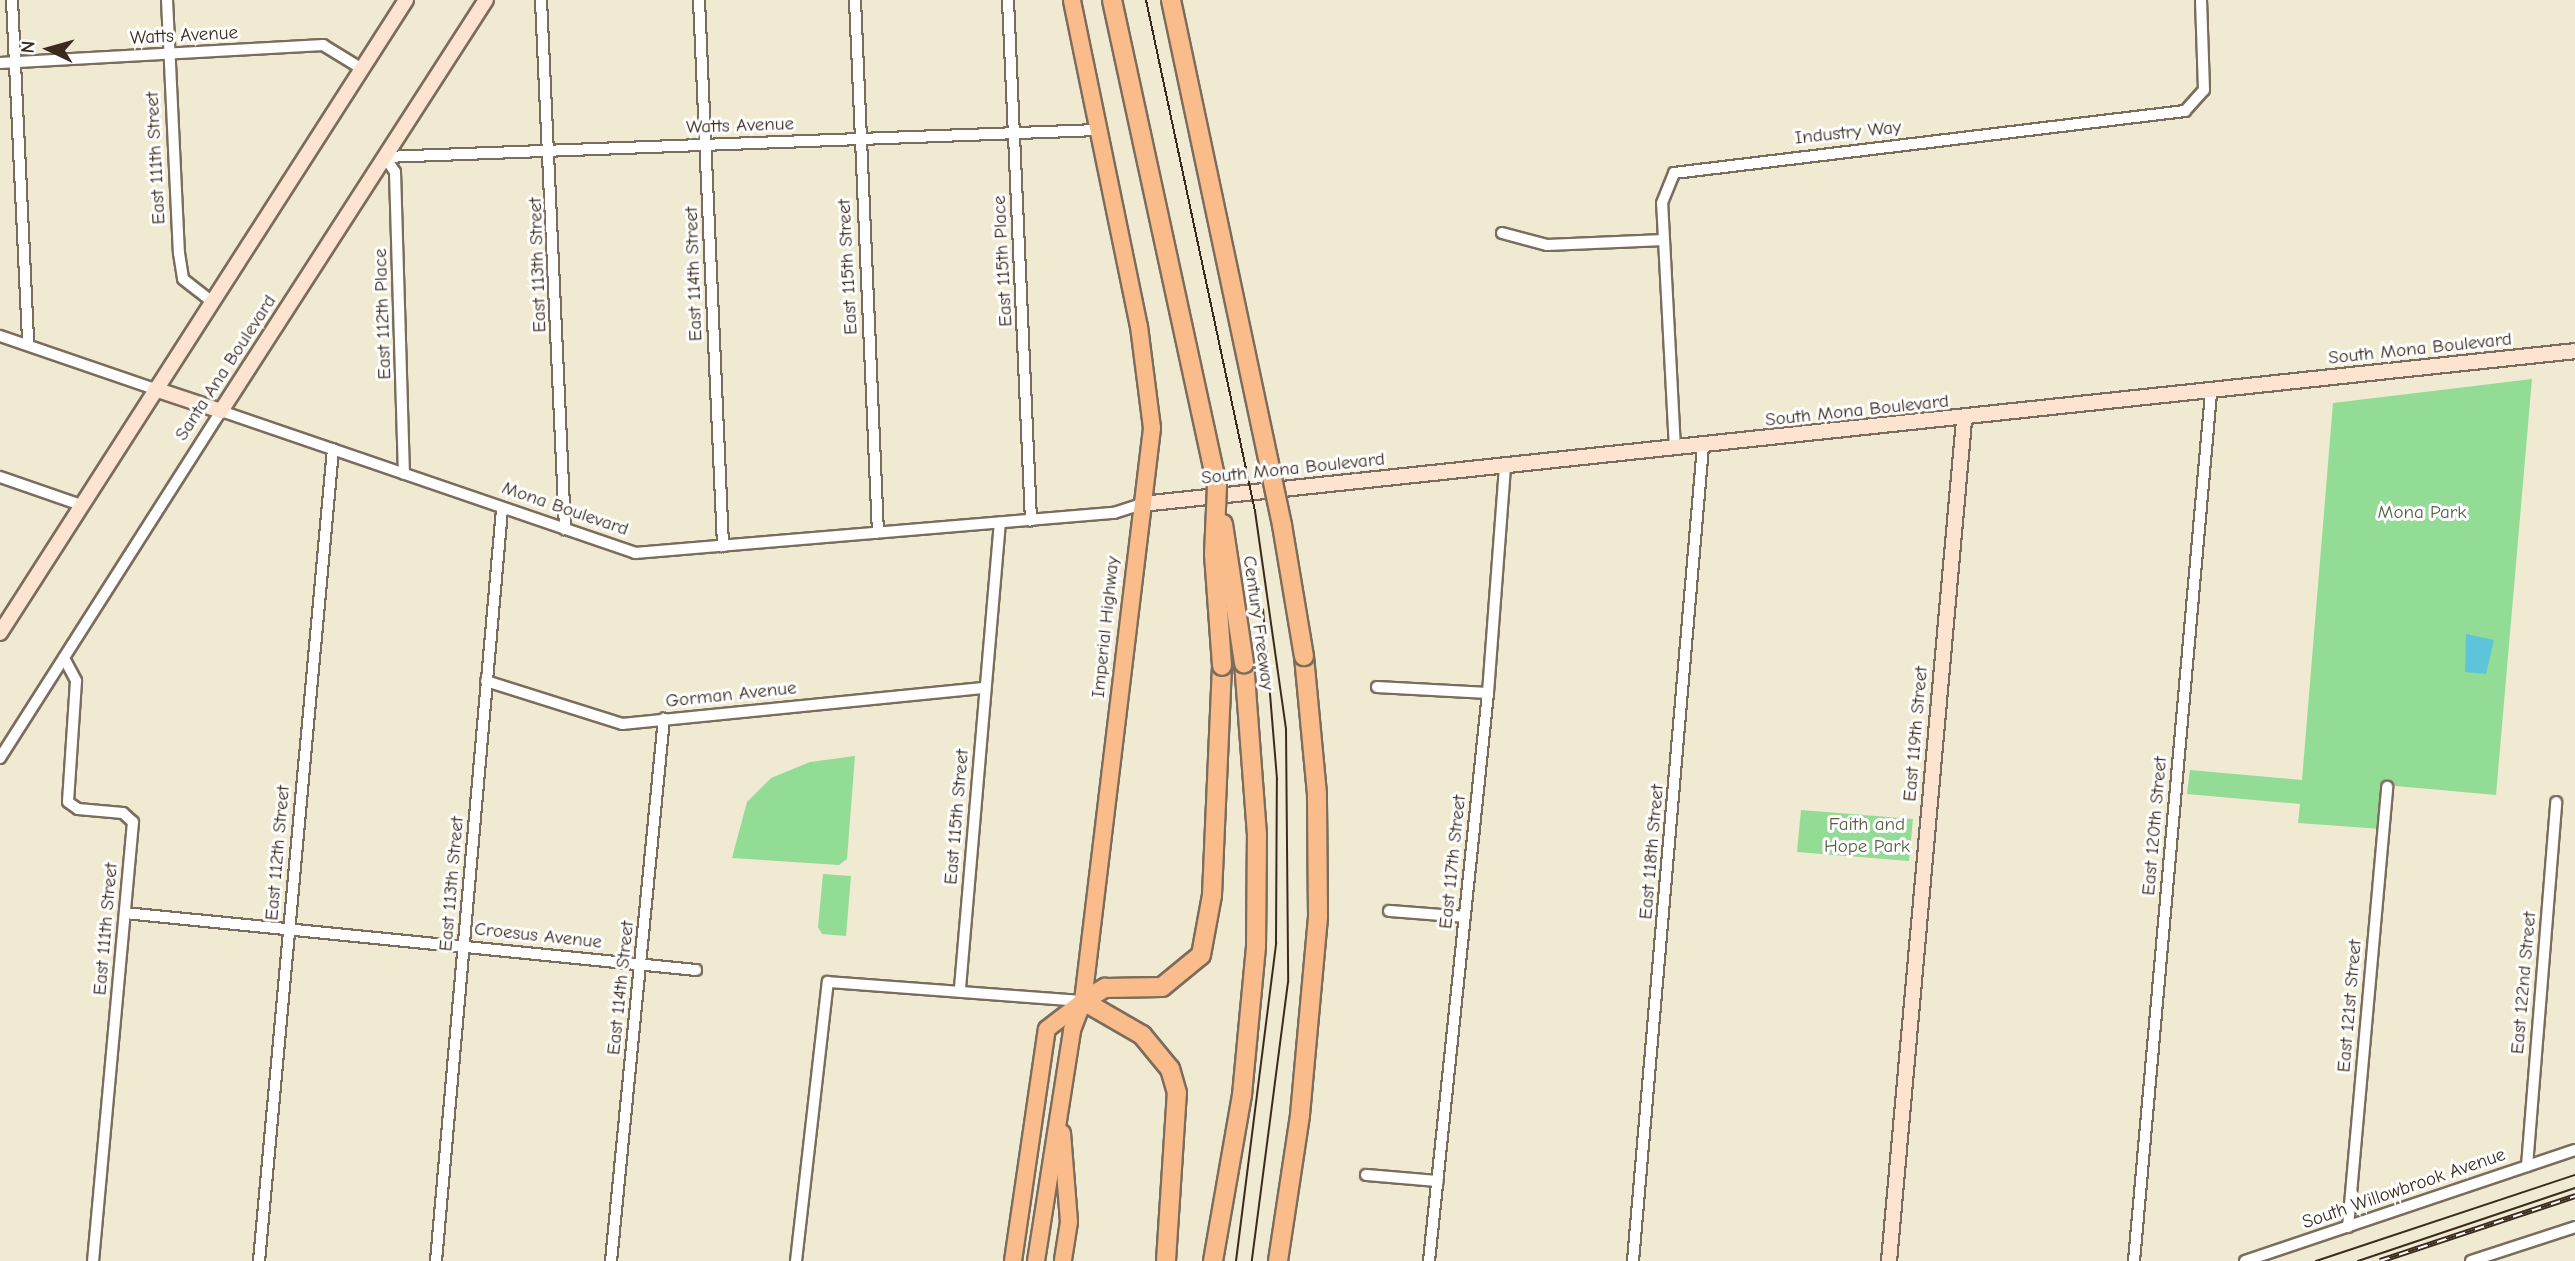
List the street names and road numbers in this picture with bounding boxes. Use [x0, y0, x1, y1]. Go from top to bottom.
street label: Watts Avenue [129, 22, 239, 50]
street label: East 111th Street [141, 91, 171, 225]
street label: Watts Avenue [686, 113, 794, 139]
street label: Industry Way [1794, 116, 1902, 150]
street label: East 115th Place [988, 195, 1018, 327]
street label: East 113th Street [524, 197, 552, 333]
street label: East 115th Street [833, 199, 863, 335]
street label: East 114th Street [680, 206, 708, 342]
street label: East 112th Place [369, 248, 397, 380]
street label: Santa Ana Boulevard [170, 291, 282, 445]
street label: South Mona Boulevard [2327, 328, 2513, 370]
street label: South Mona Boulevard [1764, 390, 1950, 432]
street label: South Mona Boulevard [1200, 448, 1386, 490]
street label: Mona Boulevard [499, 477, 631, 541]
street label: Century Freeway [1237, 554, 1279, 692]
street label: Imperial Highway [1087, 555, 1125, 699]
street label: East 119th Street [1899, 665, 1933, 803]
street label: Gorman Avenue [664, 677, 798, 713]
street label: East 115th Street [940, 748, 974, 886]
street label: East 120th Street [2138, 756, 2172, 896]
street label: East 118th Street [1635, 784, 1669, 920]
street label: East 112th Street [261, 785, 295, 921]
street label: East 117th Street [1435, 794, 1471, 930]
street label: East 113th Street [435, 816, 469, 952]
street label: East 111th Street [89, 862, 123, 996]
street label: East 122nd Street [2506, 911, 2542, 1055]
street label: Croesus Avenue [473, 918, 603, 954]
street label: East 114th Street [603, 920, 639, 1056]
street label: East 121st Street [2333, 939, 2367, 1073]
street label: South Willowbrook Avenue [2299, 1143, 2509, 1235]

